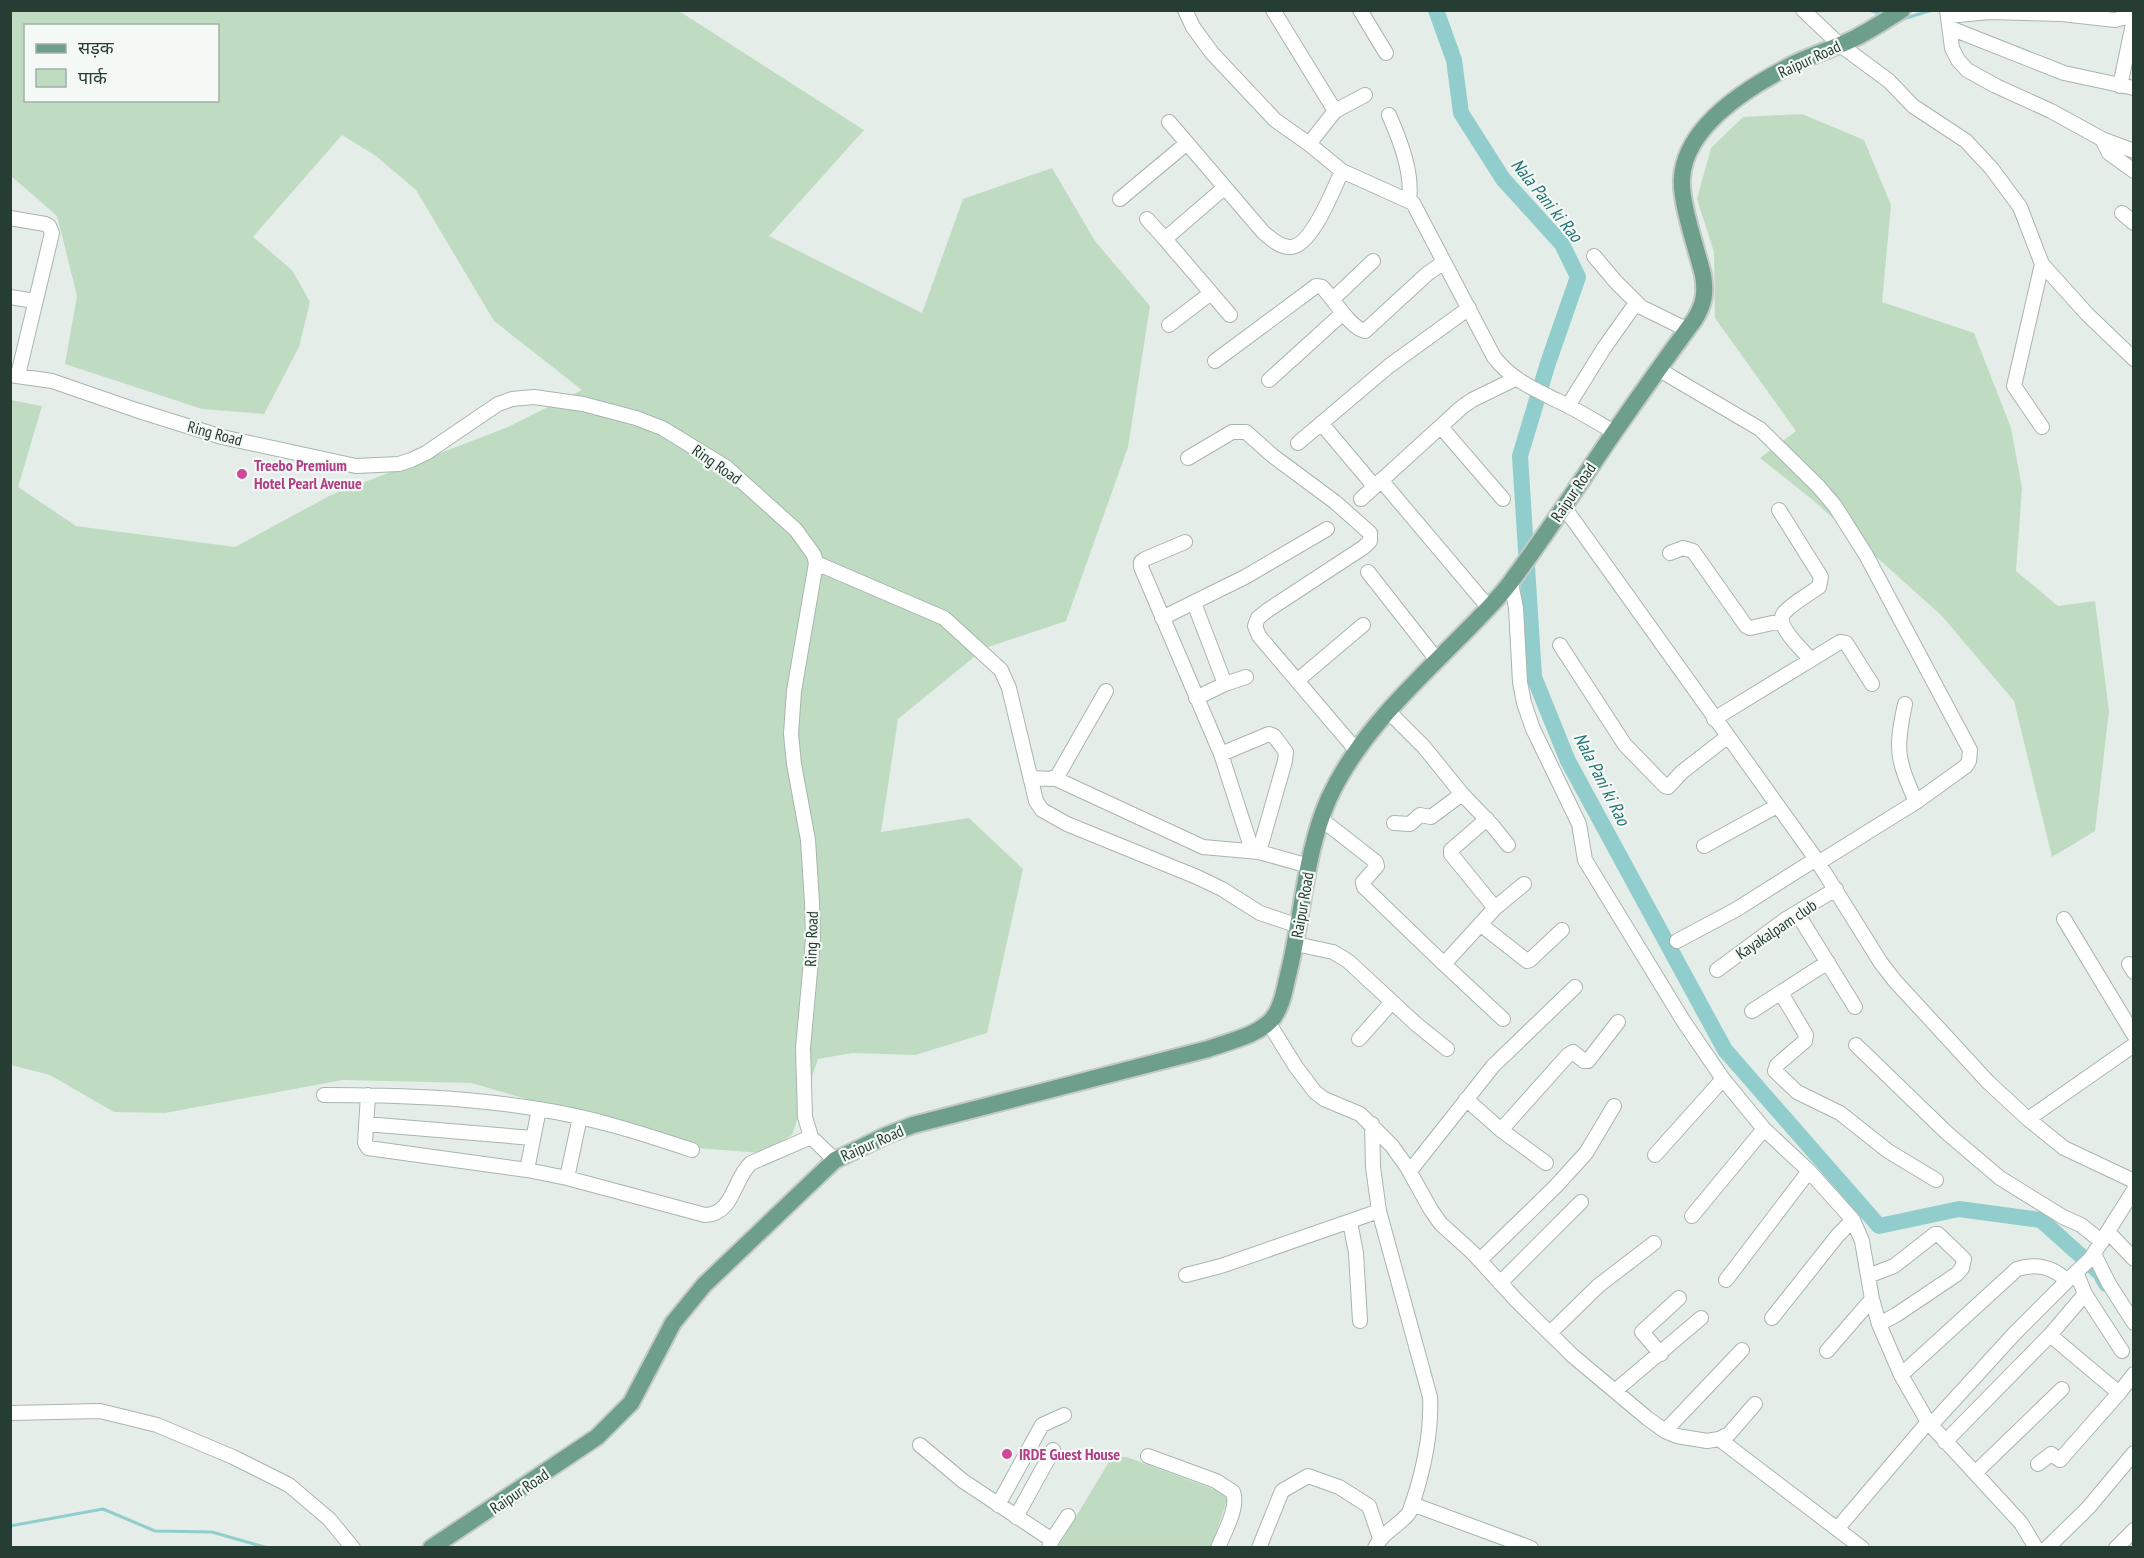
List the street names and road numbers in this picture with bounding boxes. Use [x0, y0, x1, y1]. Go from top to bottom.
street label: Raipur Road [1775, 36, 1843, 82]
street label: Ring Road [185, 416, 245, 450]
street label: Ring Road [688, 440, 746, 488]
street label: Raipur Road [1546, 459, 1600, 525]
street label: Raipur Road [1286, 870, 1318, 939]
street label: Kayakalpam club [1732, 895, 1820, 963]
street label: Ring Road [800, 911, 822, 967]
street label: Raipur Road [838, 1120, 907, 1166]
street label: Raipur Road [486, 1464, 552, 1518]

